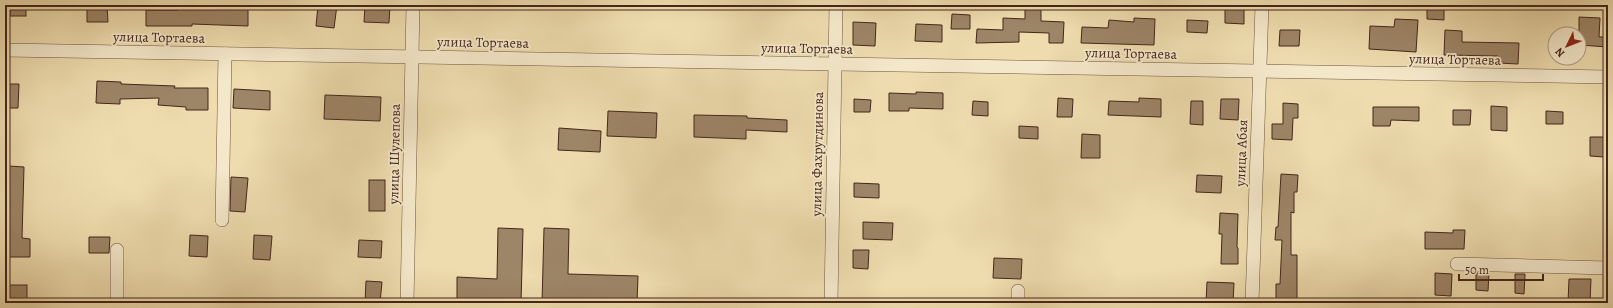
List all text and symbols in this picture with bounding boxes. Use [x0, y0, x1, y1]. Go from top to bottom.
north arrow [1547, 26, 1587, 66]
street label: улица Тортаева [112, 27, 206, 48]
street label: улица Тортаева [436, 32, 530, 53]
street label: улица Тортаева [760, 38, 854, 59]
street label: улица Тортаева [1084, 43, 1178, 64]
text: N [1552, 44, 1568, 61]
street label: улица Тортаева [1408, 49, 1502, 70]
street label: улица Фахрутдинова [807, 91, 828, 218]
street label: улица Шулепова [384, 103, 405, 206]
street label: улица Абая [1231, 119, 1252, 188]
scale bar [1459, 256, 1543, 282]
text: 50 m [1465, 262, 1489, 278]

